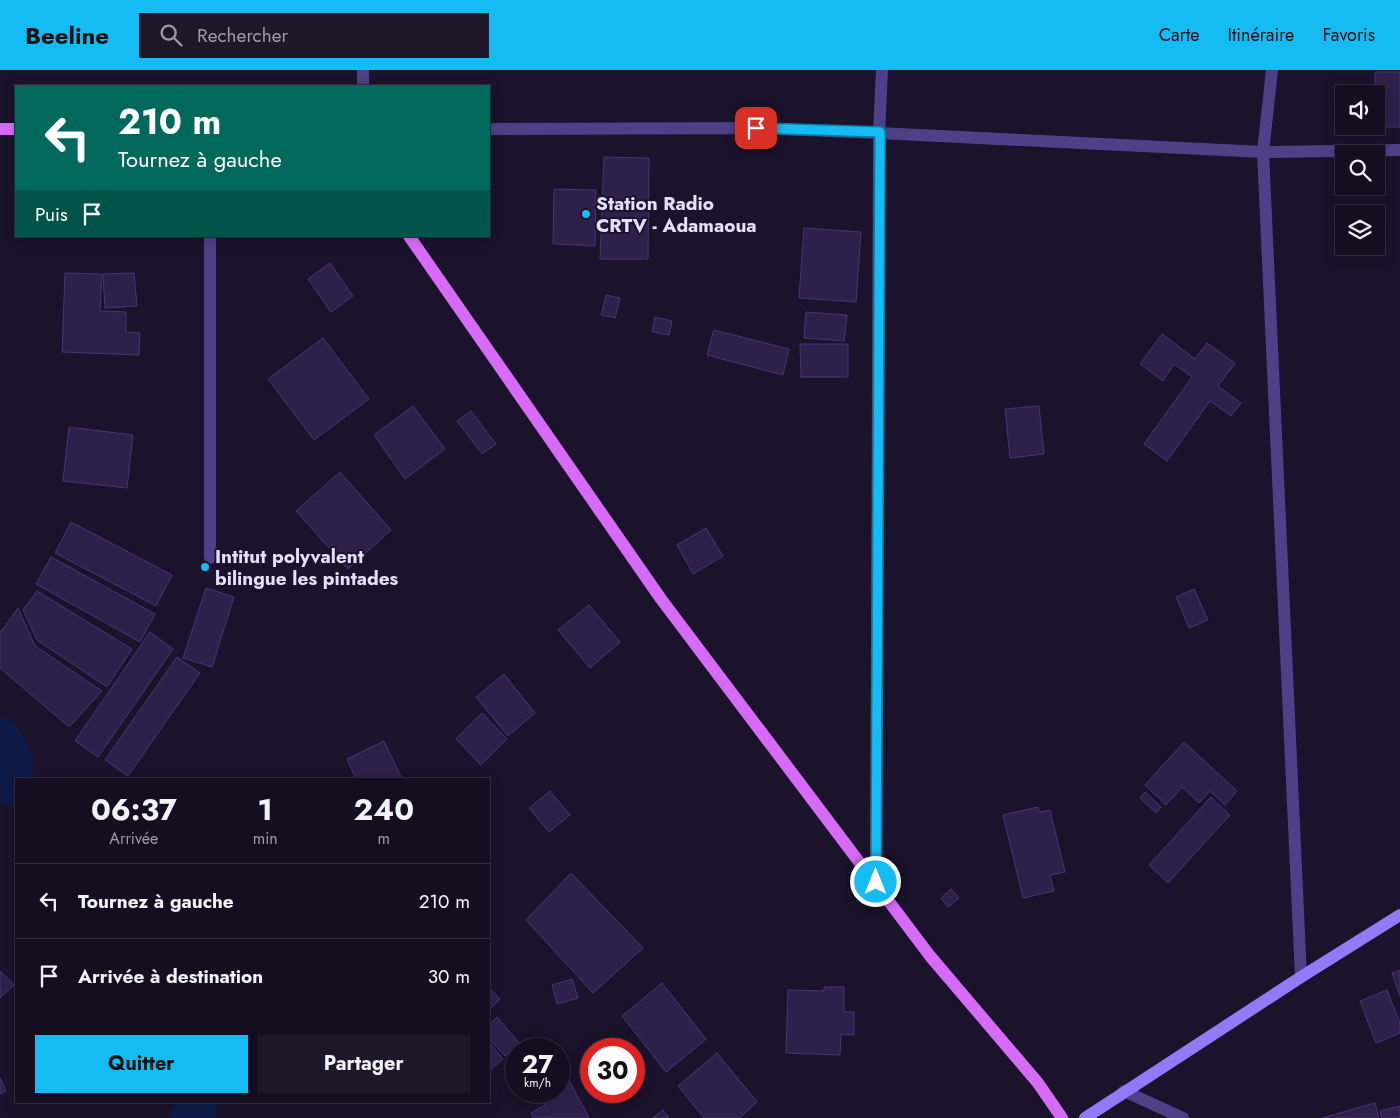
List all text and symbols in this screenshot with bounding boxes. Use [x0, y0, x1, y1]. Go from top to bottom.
search box [139, 13, 489, 58]
text: Beeline [25, 18, 109, 53]
icon: search [157, 21, 185, 49]
text: Rechercher [197, 22, 288, 49]
text: Carte [1159, 22, 1200, 48]
text: Itinéraire [1228, 22, 1294, 48]
text: Favoris [1322, 22, 1375, 48]
map controls [1335, 85, 1385, 255]
button: sound [1335, 85, 1385, 135]
text: 210 m [118, 97, 221, 147]
icon: left [35, 105, 100, 170]
pin [735, 107, 777, 149]
icon: arrive [742, 114, 770, 142]
text: Tournez à gauche [118, 143, 282, 175]
button: search [1335, 145, 1385, 195]
place label: Station Radio CRTV - Adamaoua [596, 190, 757, 239]
icon: arrive [78, 200, 106, 228]
text: Puis [35, 201, 68, 228]
button: layers [1335, 205, 1385, 255]
marker: Station Radio CRTV - Adamaoua [580, 208, 592, 220]
place label: Intitut polyvalent bilingue les pintades [215, 543, 399, 592]
marker: Intitut polyvalent bilingue les pintades [199, 561, 211, 573]
text: 06:37 [91, 788, 177, 831]
text: 1 [258, 788, 273, 831]
text: 240 [354, 788, 414, 831]
text: Arrivée [109, 827, 158, 850]
text: min [253, 827, 278, 850]
text: m [378, 827, 390, 850]
position arrow [849, 855, 901, 907]
icon: left [35, 887, 63, 915]
text: Tournez à gauche [78, 888, 234, 915]
text: 210 m [419, 888, 470, 915]
icon: arrive [35, 962, 63, 990]
text: Arrivée à destination [78, 963, 263, 990]
text: 30 m [428, 963, 470, 990]
button: Quitter [35, 1035, 248, 1093]
button: Partager [258, 1035, 470, 1093]
speed limit sign: 30 [580, 1038, 645, 1103]
text: 27 [522, 1046, 553, 1082]
text: km/h [524, 1074, 551, 1092]

